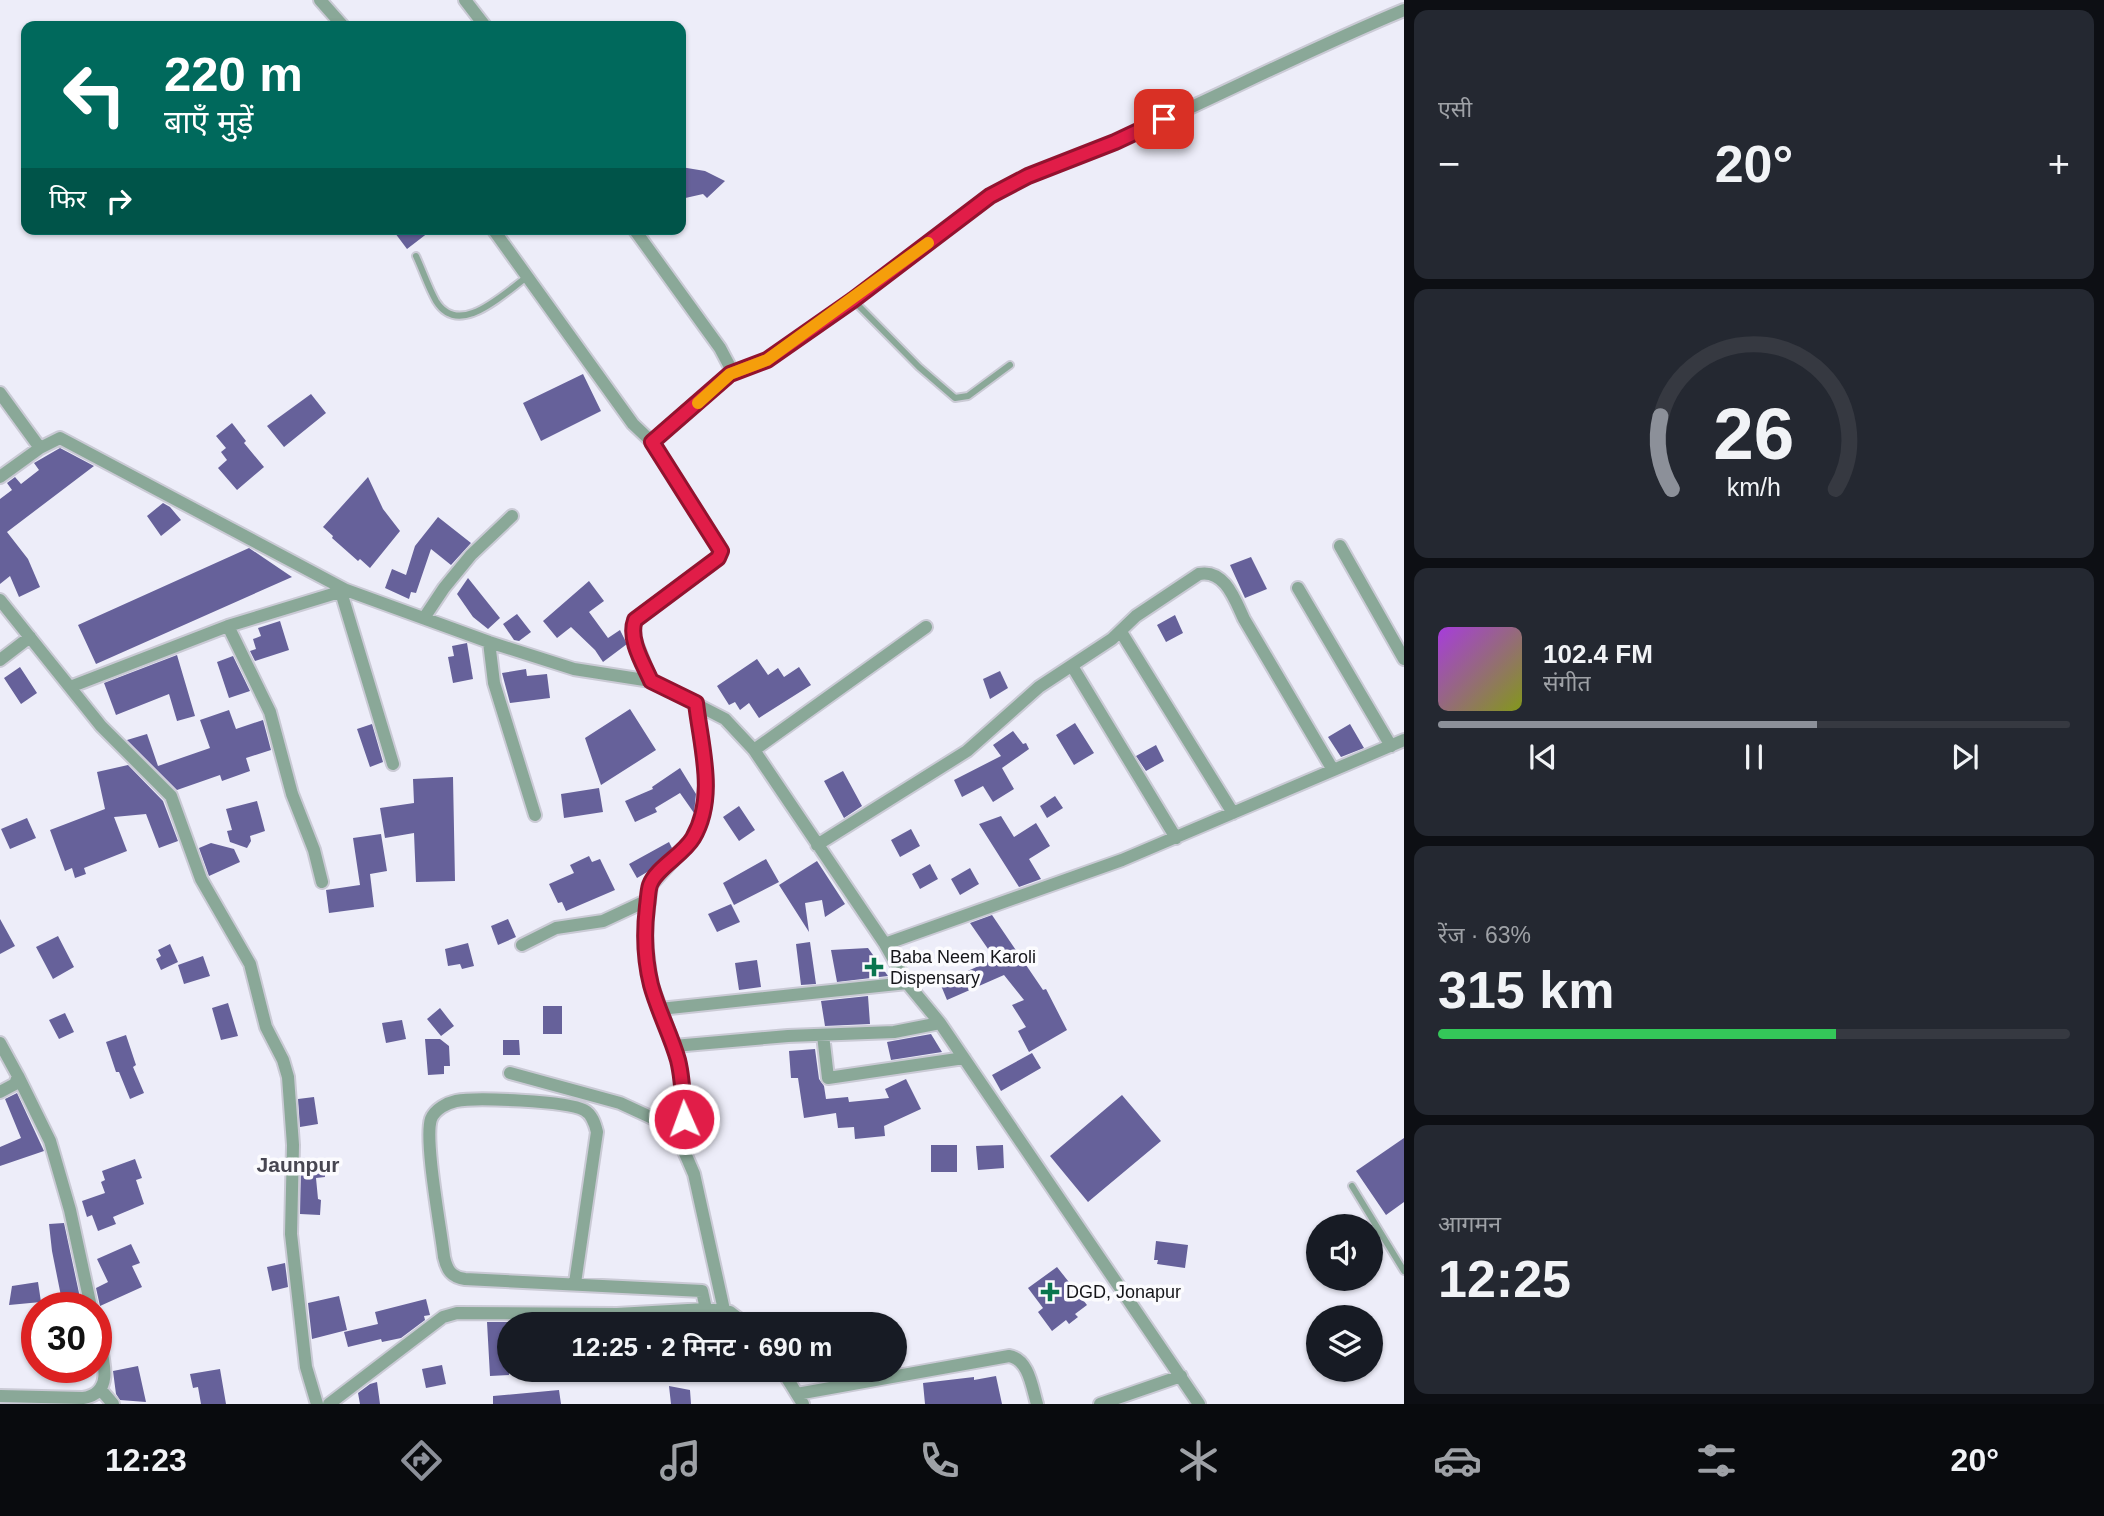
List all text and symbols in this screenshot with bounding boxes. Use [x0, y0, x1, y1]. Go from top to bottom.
text: 220 m [164, 47, 303, 101]
icon: left [49, 49, 140, 140]
pin [1134, 89, 1194, 149]
text: एसी [1438, 96, 1472, 122]
icon: arrive [1145, 100, 1183, 138]
text: बाएँ मुड़ें [164, 104, 253, 140]
text: 20° [1715, 135, 1793, 193]
text: − [1438, 143, 1460, 185]
text: + [2048, 143, 2070, 185]
icon: right [100, 182, 138, 220]
text: फिर [49, 184, 86, 214]
text: 26 [1714, 394, 1794, 475]
text: km/h [1727, 473, 1781, 501]
text: 102.4 FM [1543, 639, 1653, 669]
text: संगीत [1543, 670, 1591, 696]
icon: previous [1524, 738, 1562, 776]
icon: pause [1735, 738, 1773, 776]
icon: next [1946, 738, 1984, 776]
text: रेंज · 63% [1438, 922, 1531, 948]
place label: Baba Neem Karoli Dispensary [890, 947, 1036, 988]
marker: Baba Neem Karoli Dispensary [864, 957, 884, 977]
text: 315 km [1438, 961, 1614, 1019]
position arrow [647, 1082, 721, 1156]
district label: Jaunpur [257, 1153, 339, 1176]
text: आगमन [1438, 1211, 1501, 1237]
map controls [1306, 1214, 1383, 1382]
button: sound [1306, 1214, 1383, 1291]
text: 12:25 [1438, 1250, 1571, 1308]
marker: DGD, Jonapur [1040, 1282, 1060, 1302]
place label: DGD, Jonapur [1066, 1282, 1181, 1302]
speed limit sign: 30 [21, 1292, 112, 1383]
button: layers [1306, 1305, 1383, 1382]
text: 12:25 · 2 मिनट · 690 m [572, 1332, 832, 1362]
icon: directions [397, 1436, 446, 1485]
icon: music [656, 1436, 705, 1485]
icon: phone [915, 1436, 964, 1485]
icon: climate [1174, 1436, 1223, 1485]
icon: car [1433, 1436, 1482, 1485]
icon: filters [1692, 1436, 1741, 1485]
text: 12:23 [105, 1442, 187, 1478]
text: 20° [1951, 1442, 1999, 1478]

